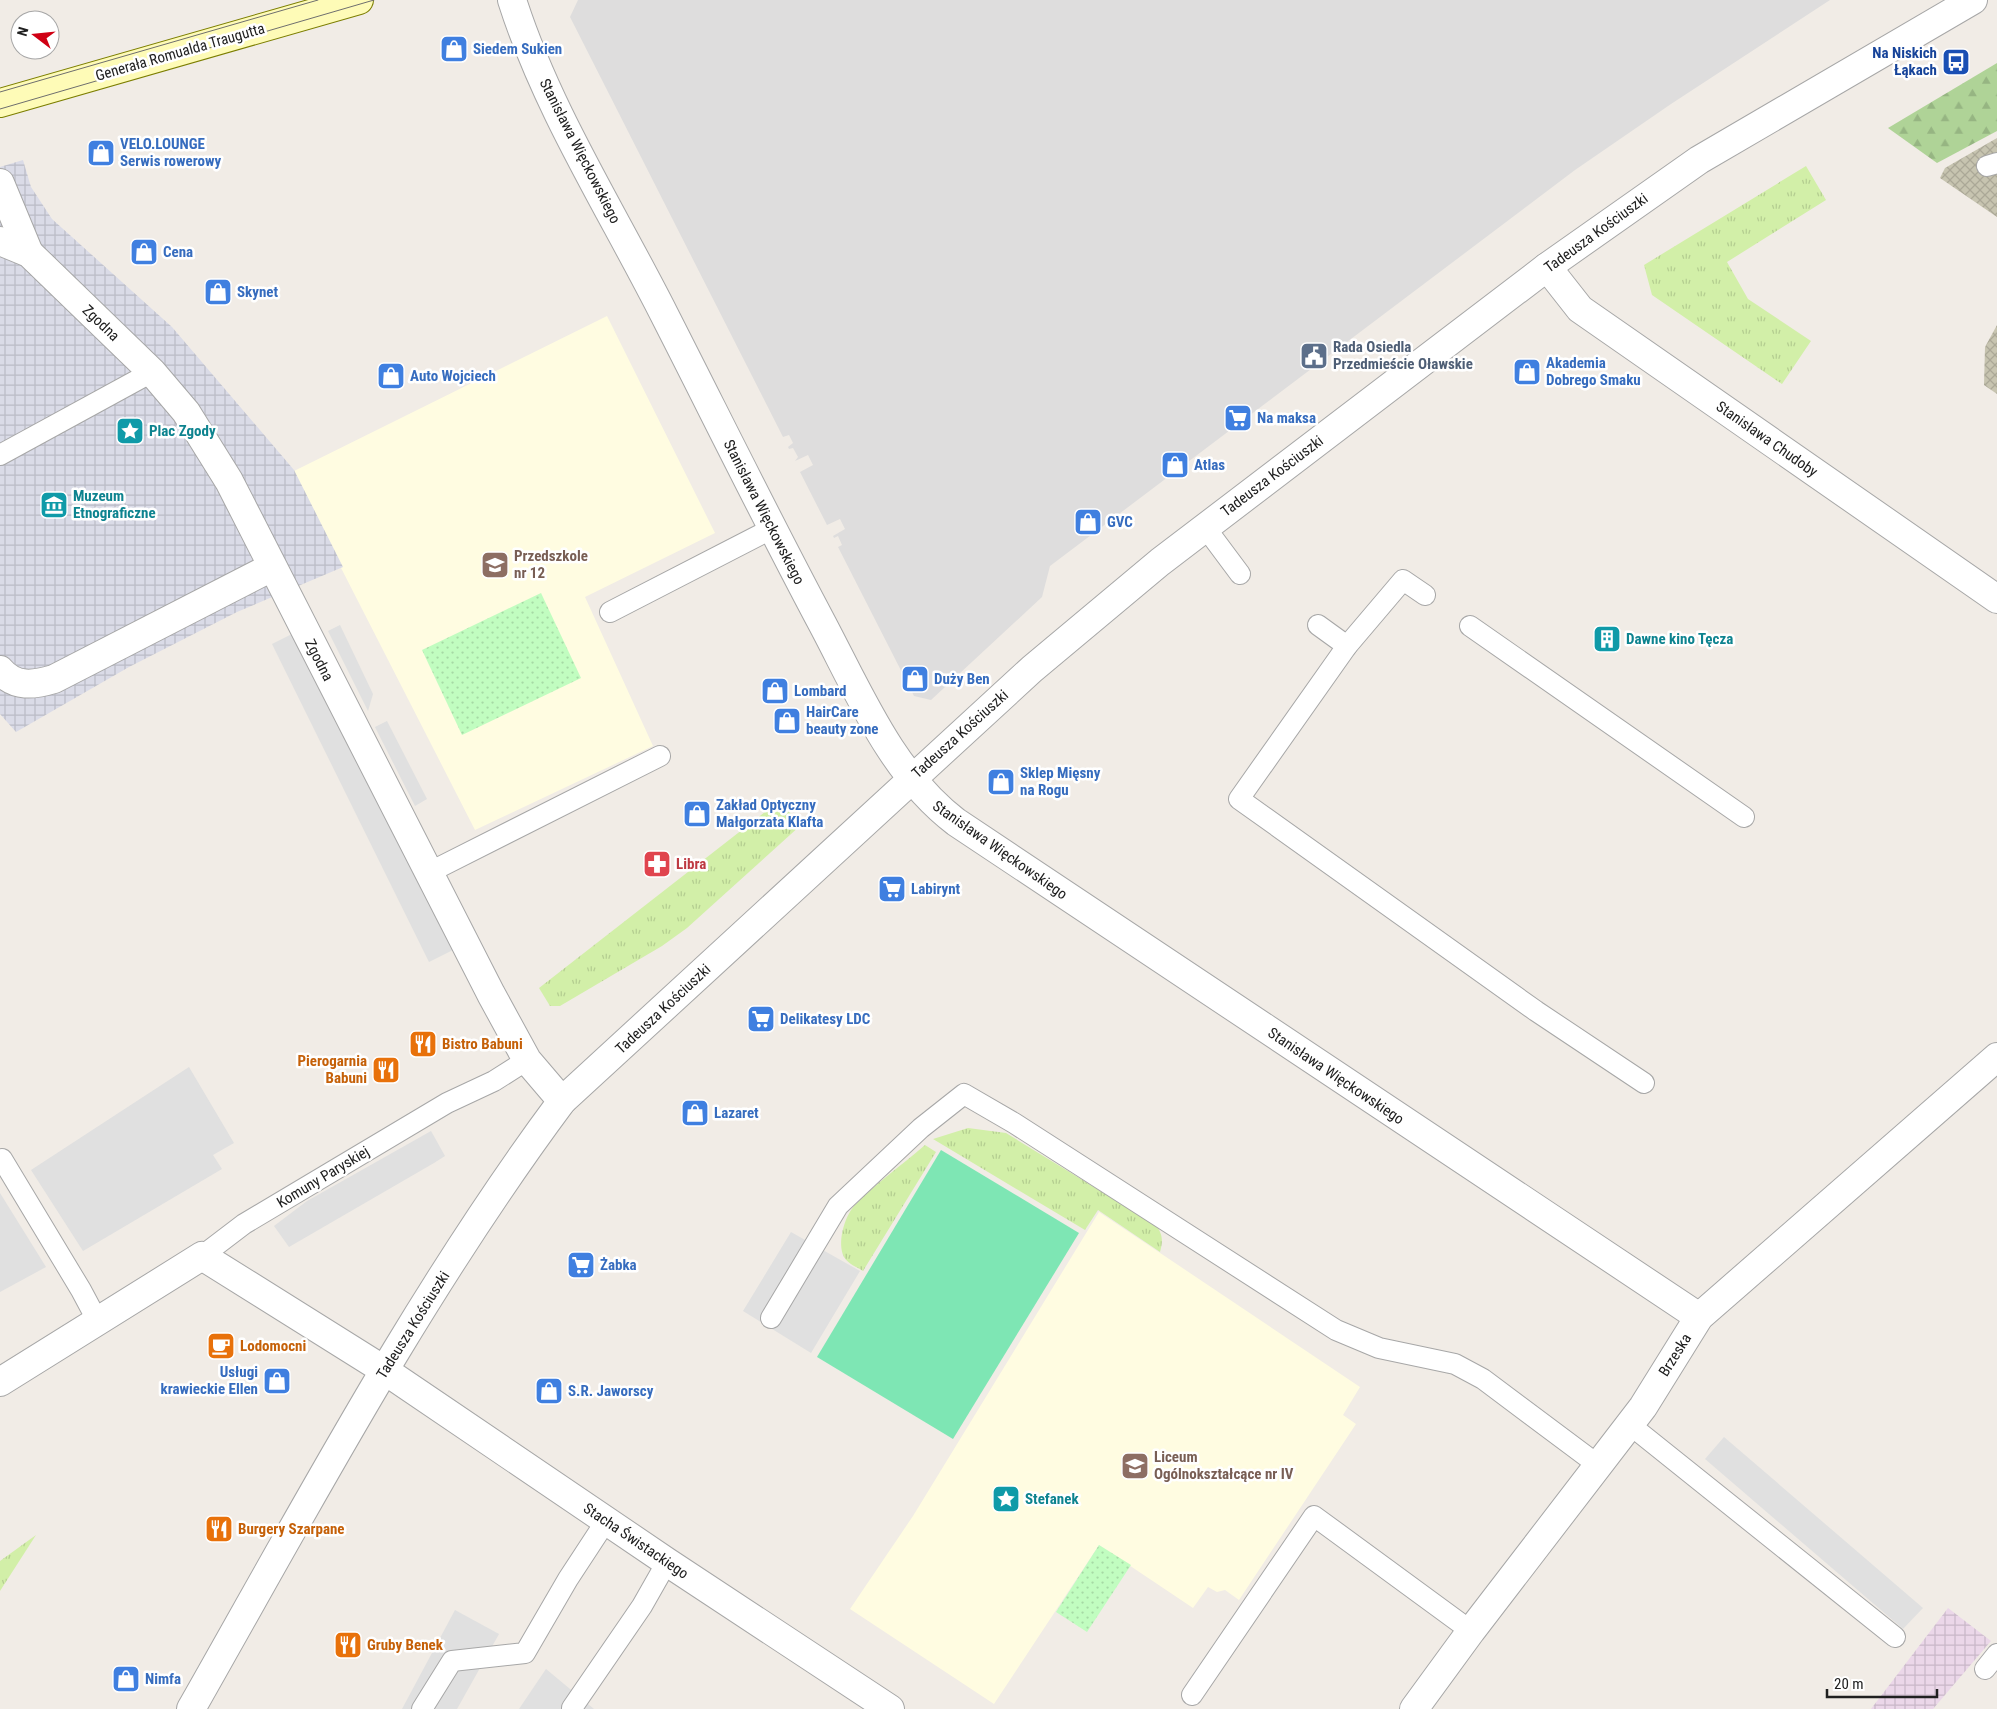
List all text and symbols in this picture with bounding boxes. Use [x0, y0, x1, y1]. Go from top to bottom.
north arrow [10, 10, 60, 60]
street label: Generała Romualda Traugutta [93, 19, 267, 85]
text: N [14, 25, 31, 38]
shop icon: Siedem Sukien [439, 34, 469, 64]
place label: Siedem Sukien [473, 40, 562, 58]
place label: Na Niskich Łąkach [1872, 44, 1937, 79]
bus stop icon: Na Niskich Łąkach [1941, 47, 1971, 77]
street label: Stanisława Więckowskiego [536, 76, 624, 226]
place label: VELO.LOUNGE Serwis rowerowy [120, 135, 221, 170]
shop icon: VELO.LOUNGE Serwis rowerowy [86, 138, 116, 168]
street label: Tadeusza Kościuszki [1541, 189, 1651, 277]
shop icon: Cena [129, 237, 159, 267]
place label: Cena [163, 243, 193, 261]
shop icon: Skynet [203, 277, 233, 307]
place label: Skynet [237, 283, 279, 301]
street label: Zgodna [79, 301, 123, 345]
place label: Rada Osiedla Przedmieście Oławskie [1333, 338, 1473, 373]
public building icon: Rada Osiedla Przedmieście Oławskie [1299, 341, 1329, 371]
place label: Akademia Dobrego Smaku [1546, 354, 1641, 389]
shop icon: Akademia Dobrego Smaku [1512, 357, 1542, 387]
shop icon: Auto Wojciech [376, 361, 406, 391]
place label: Auto Wojciech [410, 367, 496, 385]
street label: Stanisława Chudoby [1713, 397, 1821, 481]
supermarket icon: Na maksa [1223, 403, 1253, 433]
place label: Na maksa [1257, 409, 1316, 427]
place icon: Plac Zgody [115, 416, 145, 446]
place label: Plac Zgody [149, 422, 216, 440]
street label: Tadeusza Kościuszki [1217, 432, 1327, 520]
street label: Stanisława Więckowskiego [720, 437, 808, 587]
shop icon: Atlas [1160, 450, 1190, 480]
place label: Atlas [1194, 456, 1225, 474]
place label: Muzeum Etnograficzne [73, 487, 156, 522]
museum icon: Muzeum Etnograficzne [39, 490, 69, 520]
shop icon: GVC [1073, 507, 1103, 537]
place label: GVC [1107, 513, 1133, 531]
place label: Przedszkole nr 12 [514, 547, 588, 582]
school or university icon: Przedszkole nr 12 [480, 550, 510, 580]
building icon: Dawne kino Tęcza [1592, 624, 1622, 654]
place label: Dawne kino Tęcza [1626, 630, 1733, 648]
street label: Zgodna [301, 636, 337, 684]
shop icon: Duży Ben [900, 664, 930, 694]
place label: Duży Ben [934, 670, 990, 688]
shop icon: Lombard [760, 676, 790, 706]
place label: Lombard [794, 682, 847, 700]
street label: Tadeusza Kościuszki [908, 686, 1012, 782]
place label: HairCare beauty zone [806, 703, 878, 738]
shop icon: HairCare beauty zone [772, 706, 802, 736]
place label: Sklep Mięsny na Rogu [1020, 764, 1101, 799]
shop icon: Sklep Mięsny na Rogu [986, 767, 1016, 797]
place label: Zakład Optyczny Małgorzata Klafta [716, 796, 823, 831]
street label: Stanisława Więckowskiego [929, 797, 1071, 903]
shop icon: Zakład Optyczny Małgorzata Klafta [682, 799, 712, 829]
pharmacy icon: Libra [642, 849, 672, 879]
place label: Libra [676, 855, 706, 873]
supermarket icon: Labirynt [877, 874, 907, 904]
place label: Labirynt [911, 880, 961, 898]
street label: Tadeusza Kościuszki [612, 960, 714, 1058]
supermarket icon: Delikatesy LDC [746, 1004, 776, 1034]
place label: Delikatesy LDC [780, 1010, 871, 1028]
street label: Stanisława Więckowskiego [1265, 1024, 1407, 1128]
restaurant icon: Bistro Babuni [408, 1029, 438, 1059]
place label: Bistro Babuni [442, 1035, 523, 1053]
place label: Pierogarnia Babuni [298, 1052, 367, 1087]
restaurant icon: Pierogarnia Babuni [371, 1055, 401, 1085]
shop icon: Lazaret [680, 1098, 710, 1128]
place label: Lazaret [714, 1104, 759, 1122]
street label: Komuny Paryskiej [273, 1142, 373, 1212]
supermarket icon: Żabka [566, 1250, 596, 1280]
place label: Żabka [600, 1256, 637, 1274]
street label: Tadeusza Kościuszki [373, 1268, 453, 1382]
street label: Brzeska [1655, 1330, 1695, 1380]
cafe icon: Lodomocni [206, 1331, 236, 1361]
place label: Lodomocni [240, 1337, 306, 1355]
place label: Usługi krawieckie Ellen [161, 1363, 258, 1398]
shop icon: Usługi krawieckie Ellen [262, 1366, 292, 1396]
shop icon: S.R. Jaworscy [534, 1376, 564, 1406]
place label: S.R. Jaworscy [568, 1382, 654, 1400]
place label: Liceum Ogólnokształcące nr IV [1154, 1448, 1294, 1483]
school or university icon: Liceum Ogólnokształcące nr IV [1120, 1451, 1150, 1481]
place icon: Stefanek [991, 1484, 1021, 1514]
place label: Stefanek [1025, 1490, 1079, 1508]
street label: Stacha Świstackiego [580, 1499, 692, 1583]
restaurant icon: Burgery Szarpane [204, 1514, 234, 1544]
place label: Burgery Szarpane [238, 1520, 345, 1538]
restaurant icon: Gruby Benek [333, 1630, 363, 1660]
place label: Gruby Benek [367, 1636, 444, 1654]
shop icon: Nimfa [111, 1664, 141, 1694]
scale bar [1827, 1666, 1937, 1698]
place label: Nimfa [145, 1670, 181, 1688]
text: 20 m [1834, 1675, 1864, 1693]

